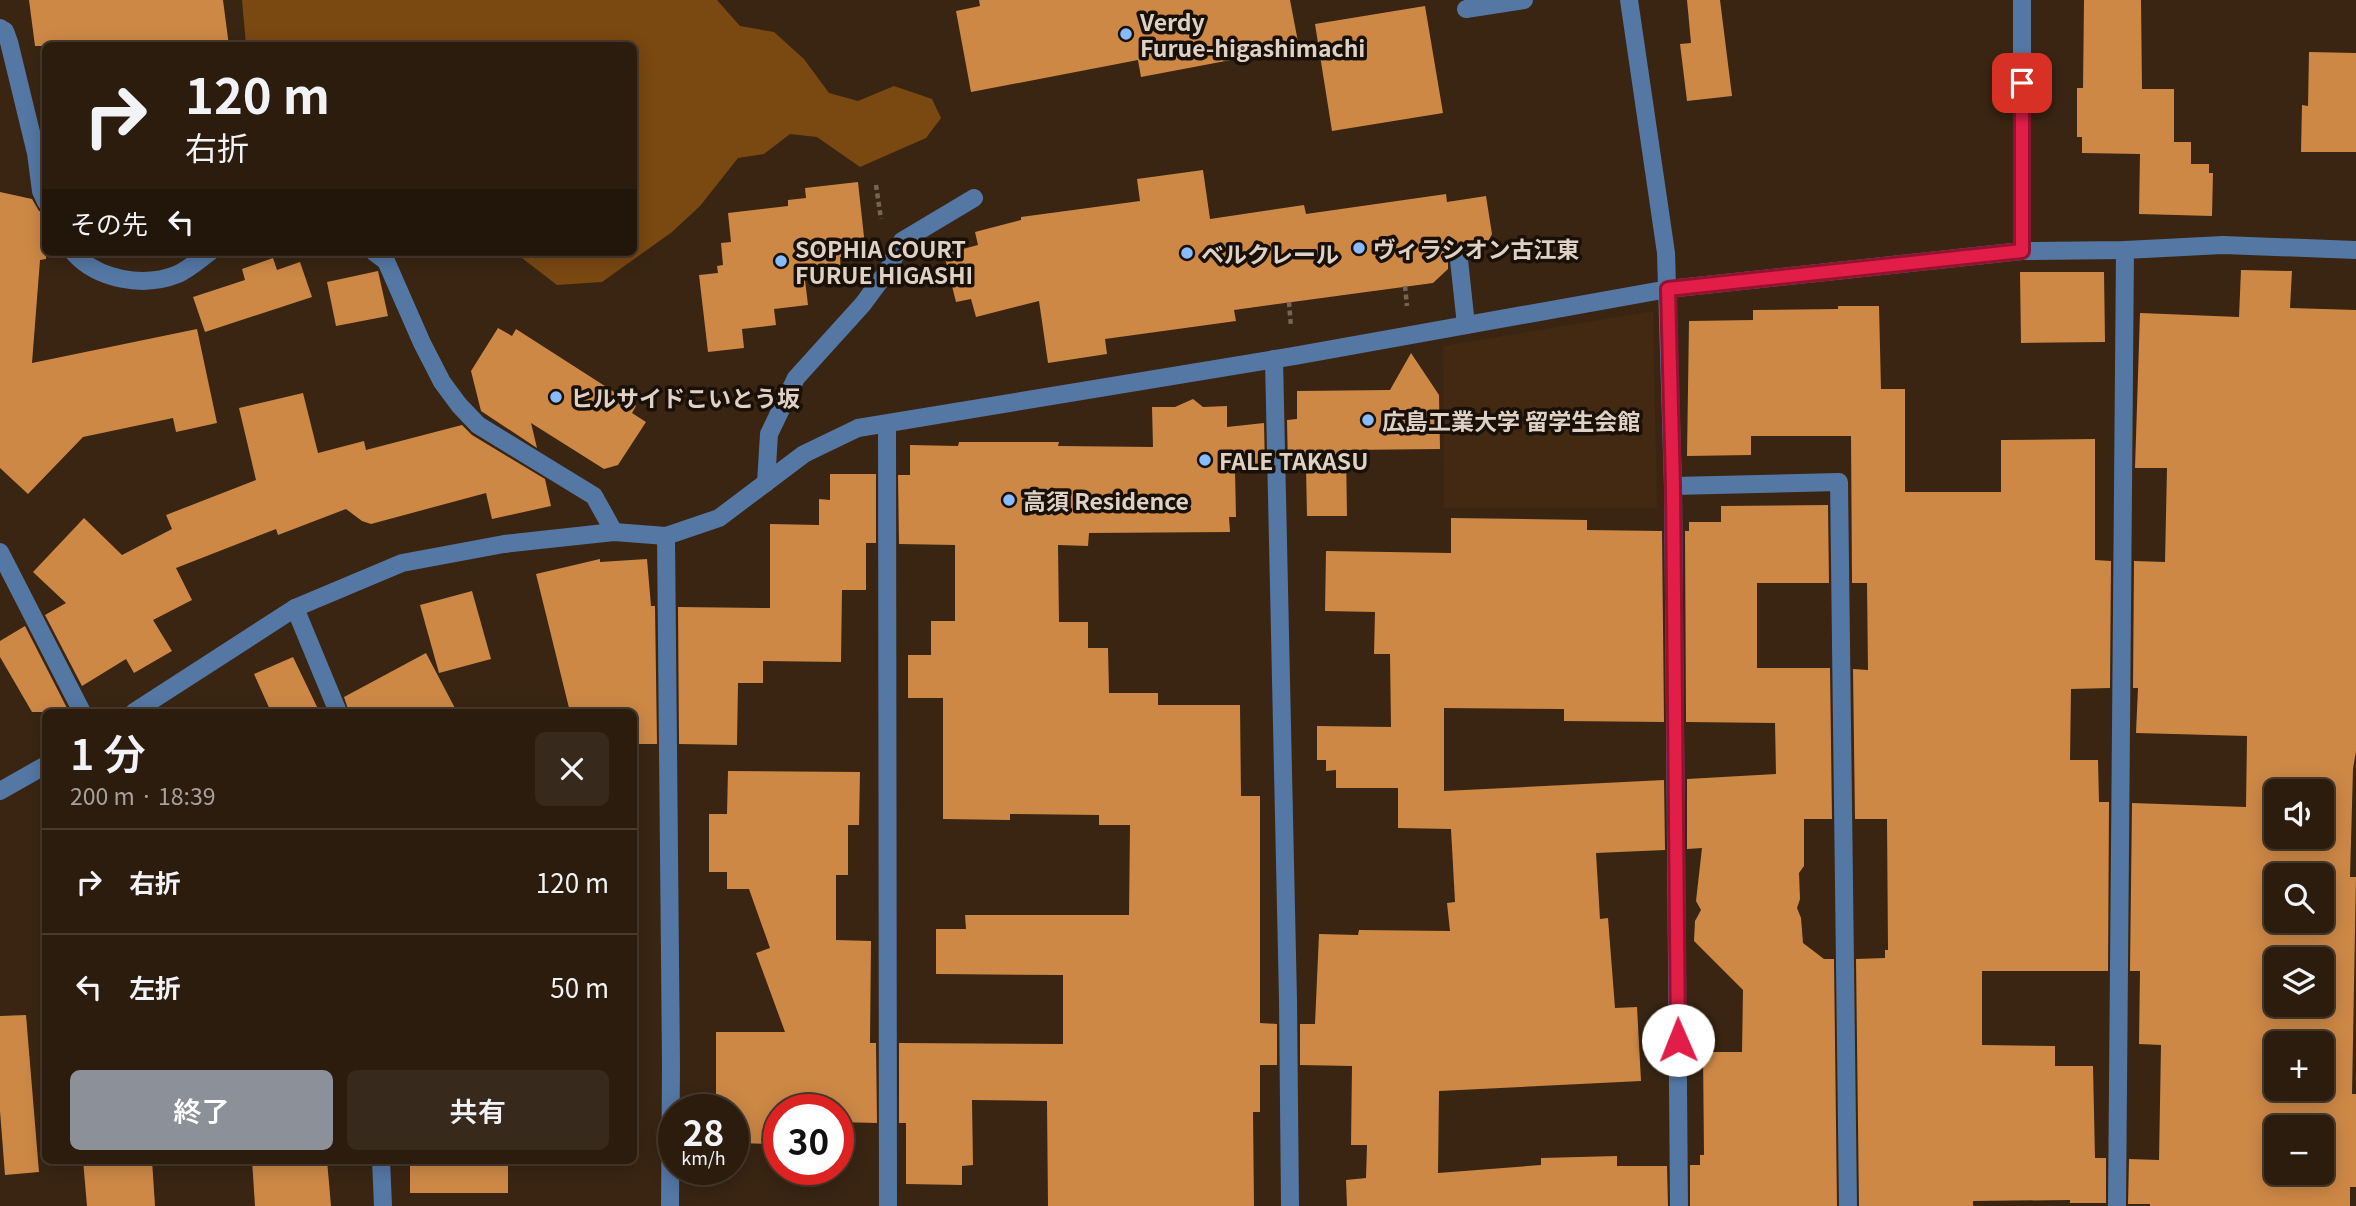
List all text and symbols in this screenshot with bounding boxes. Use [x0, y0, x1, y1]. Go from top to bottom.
place label: Verdy Furue-higashimachi [1139, 4, 1365, 64]
marker: Verdy Furue-higashimachi [1118, 26, 1134, 42]
pin [1992, 53, 2052, 113]
text: 120 m [185, 57, 330, 128]
icon: arrive [2003, 64, 2041, 102]
icon: right [70, 70, 161, 161]
text: 右折 [185, 123, 249, 169]
icon: left [162, 203, 200, 241]
text: その先 [70, 204, 148, 241]
place label: SOPHIA COURT FURUE HIGASHI [795, 231, 973, 291]
place label: ヴィラシオン古江東 [1373, 231, 1580, 265]
place label: ベルクレール [1201, 236, 1339, 270]
marker: ヴィラシオン古江東 [1351, 240, 1367, 256]
marker: ベルクレール [1179, 245, 1195, 261]
marker: SOPHIA COURT FURUE HIGASHI [773, 253, 789, 269]
place label: ヒルサイドこいとう坂 [570, 380, 800, 414]
marker: ヒルサイドこいとう坂 [548, 389, 564, 405]
place label: 広島工業大学 留学生会館 [1382, 403, 1640, 437]
marker: 広島工業大学 留学生会館 [1360, 412, 1376, 428]
place label: FALE TAKASU [1219, 443, 1368, 477]
marker: FALE TAKASU [1197, 452, 1213, 468]
place label: 高須 Residence [1023, 483, 1189, 517]
marker: 高須 Residence [1001, 492, 1017, 508]
text: 1 分 [70, 721, 146, 782]
button: close [535, 732, 609, 806]
text: 200 m · 18:39 [70, 778, 215, 812]
map controls [2264, 779, 2334, 1185]
button: sound [2264, 779, 2334, 849]
icon: right [70, 863, 108, 901]
text: 右折 [129, 863, 181, 900]
text: 120 m [536, 863, 609, 900]
button: search [2264, 863, 2334, 933]
button: layers [2264, 947, 2334, 1017]
icon: left [70, 968, 108, 1006]
text: 左折 [129, 968, 181, 1005]
text: 50 m [550, 968, 609, 1005]
position arrow [1641, 1003, 1715, 1077]
button: + [2264, 1031, 2334, 1101]
button: 終了 [70, 1070, 333, 1150]
button: 共有 [347, 1070, 609, 1150]
speed limit sign: 30 [763, 1094, 854, 1185]
text: 28 [683, 1105, 724, 1156]
button: − [2264, 1115, 2334, 1185]
text: km/h [681, 1144, 726, 1170]

